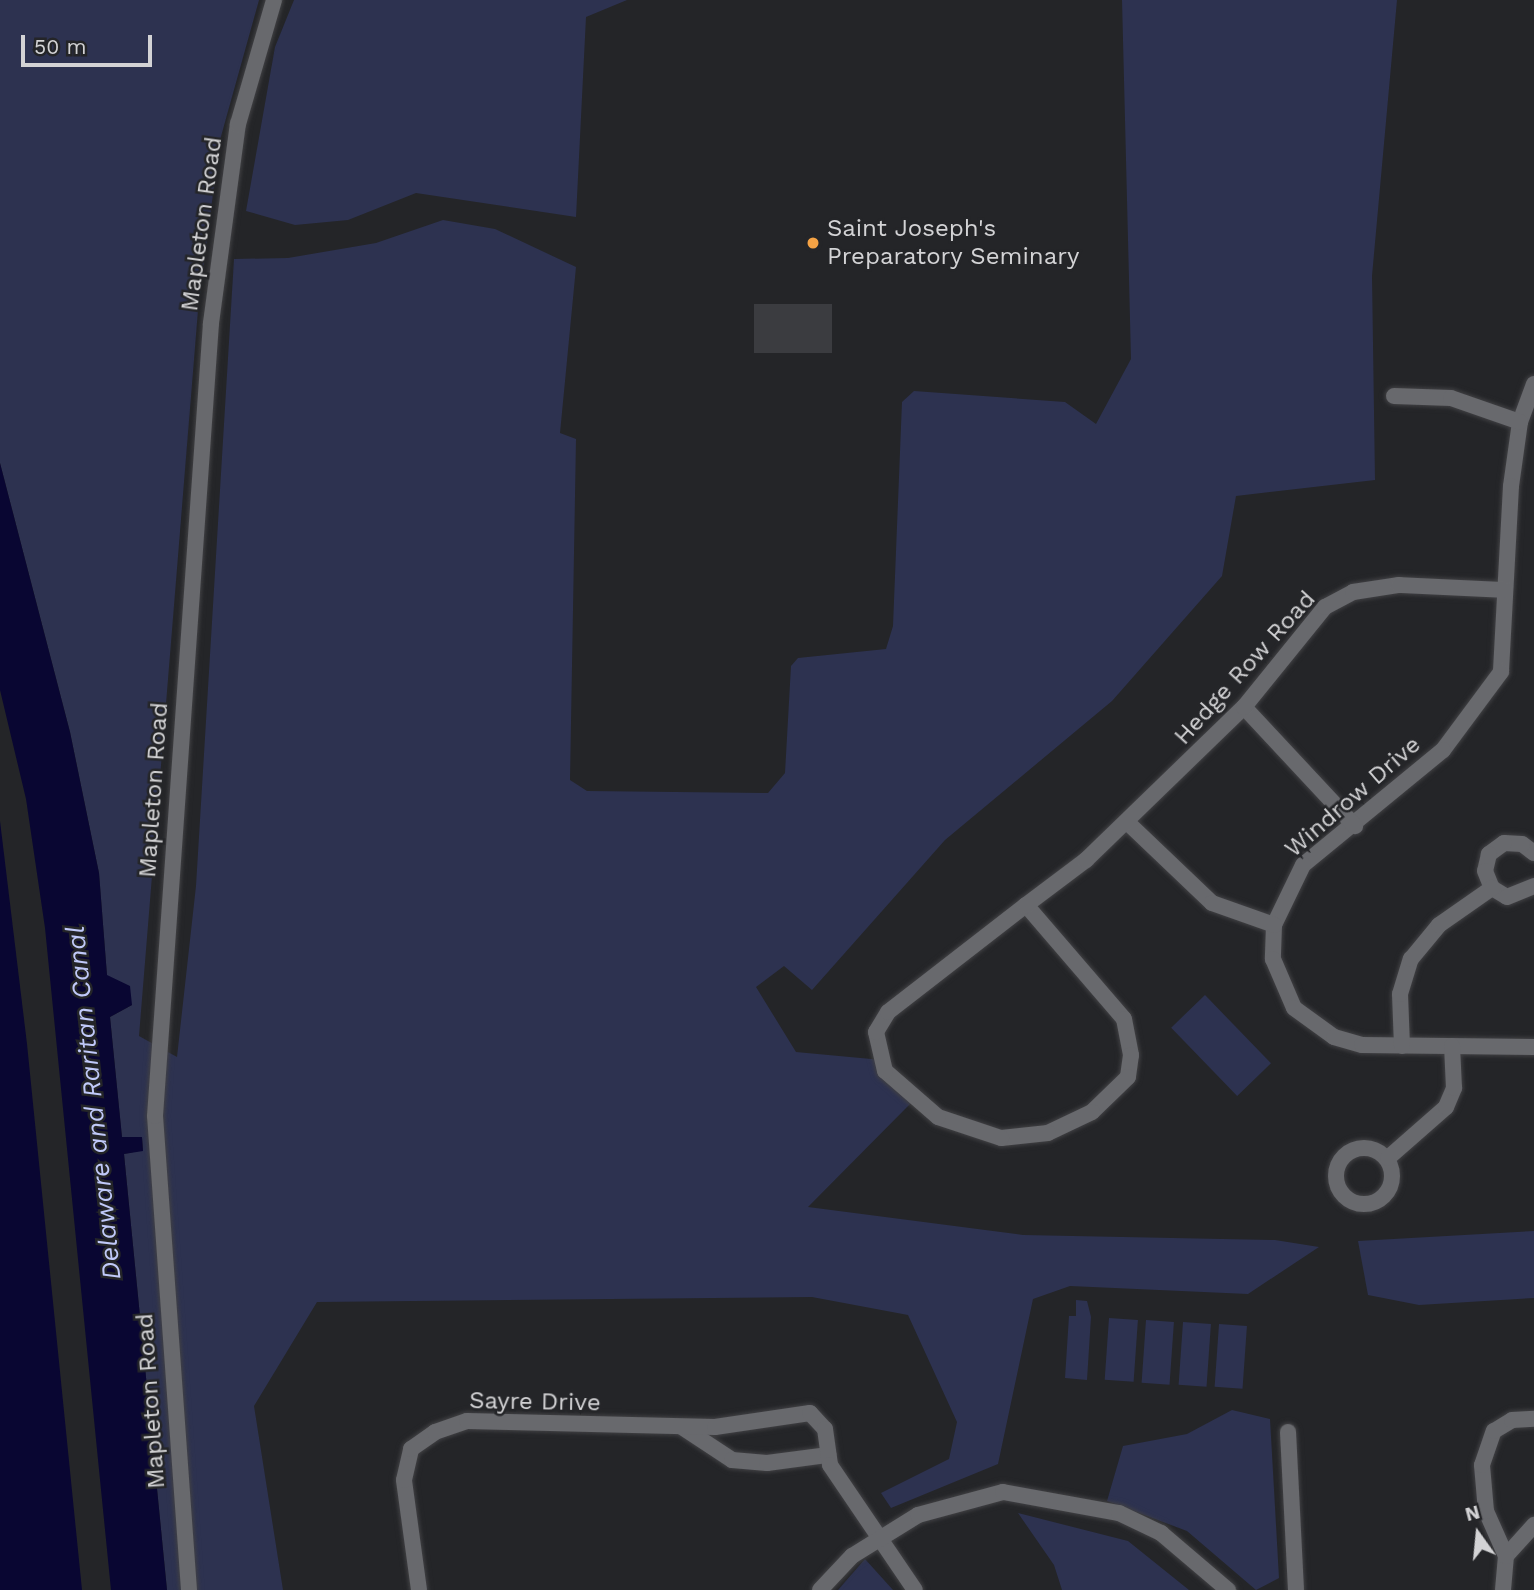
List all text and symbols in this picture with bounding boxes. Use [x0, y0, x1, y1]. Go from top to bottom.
scale bar [24, 21, 156, 65]
text: 50 m [34, 34, 86, 59]
street label: Mapleton Road [176, 135, 228, 313]
place label: Saint Joseph's Preparatory Seminary [827, 215, 1080, 271]
marker: Saint Joseph's Preparatory Seminary [805, 235, 821, 251]
street label: Hedge Row Road [1168, 585, 1322, 751]
street label: Mapleton Road [134, 701, 174, 879]
street label: Windrow Drive [1279, 730, 1427, 864]
water label: Delaware and Raritan Canal [60, 924, 128, 1282]
street label: Mapleton Road [131, 1312, 171, 1490]
street label: Sayre Drive [469, 1386, 601, 1418]
north arrow [1443, 1499, 1513, 1569]
text: N [1463, 1500, 1482, 1526]

